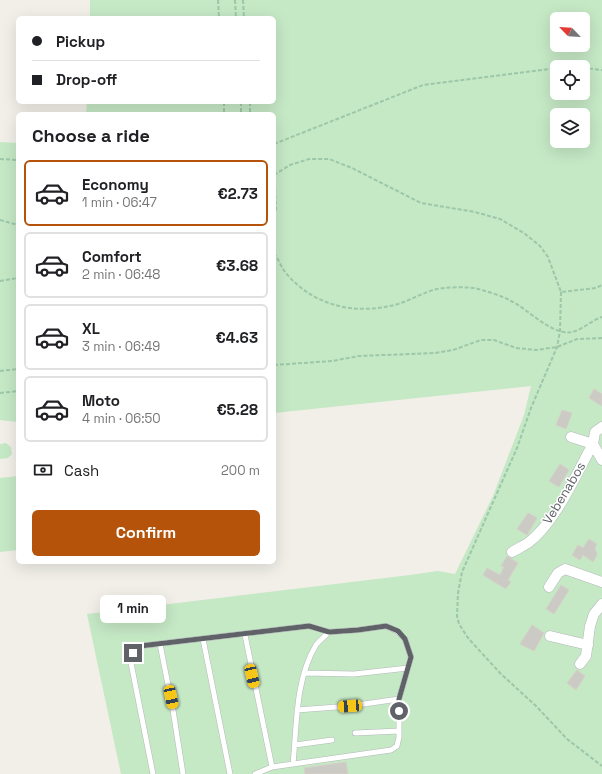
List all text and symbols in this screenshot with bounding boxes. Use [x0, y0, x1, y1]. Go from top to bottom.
north arrow [550, 12, 590, 52]
map controls [550, 12, 590, 148]
text: Pickup [56, 32, 105, 51]
button: locate [550, 60, 590, 100]
text: Drop-off [56, 70, 117, 89]
button: layers [550, 108, 590, 148]
text: Choose a ride [32, 124, 150, 147]
icon: car [34, 175, 70, 211]
text: Economy [82, 175, 149, 194]
text: €2.73 [218, 184, 258, 203]
text: 1 min · 06:47 [82, 194, 157, 211]
icon: car [34, 247, 70, 283]
text: Comfort [82, 247, 142, 266]
text: €3.68 [216, 256, 258, 275]
text: 2 min · 06:48 [82, 266, 160, 283]
icon: car [34, 319, 70, 355]
text: XL [82, 319, 100, 338]
text: €4.63 [216, 328, 258, 347]
text: 3 min · 06:49 [82, 338, 160, 355]
icon: car [34, 391, 70, 427]
text: Moto [82, 391, 120, 410]
text: €5.28 [216, 400, 258, 419]
text: 4 min · 06:50 [82, 410, 161, 427]
street label: Vebenabos [539, 458, 589, 527]
icon: cash [32, 459, 54, 481]
text: Cash [64, 461, 99, 480]
text: 200 m [221, 462, 260, 479]
button: Confirm [32, 510, 260, 556]
callout: 1 min [100, 595, 166, 623]
text: 1 min [117, 600, 149, 617]
route end [124, 644, 142, 662]
car [243, 663, 261, 689]
car [163, 684, 179, 710]
car [338, 699, 362, 713]
route start [390, 702, 408, 720]

